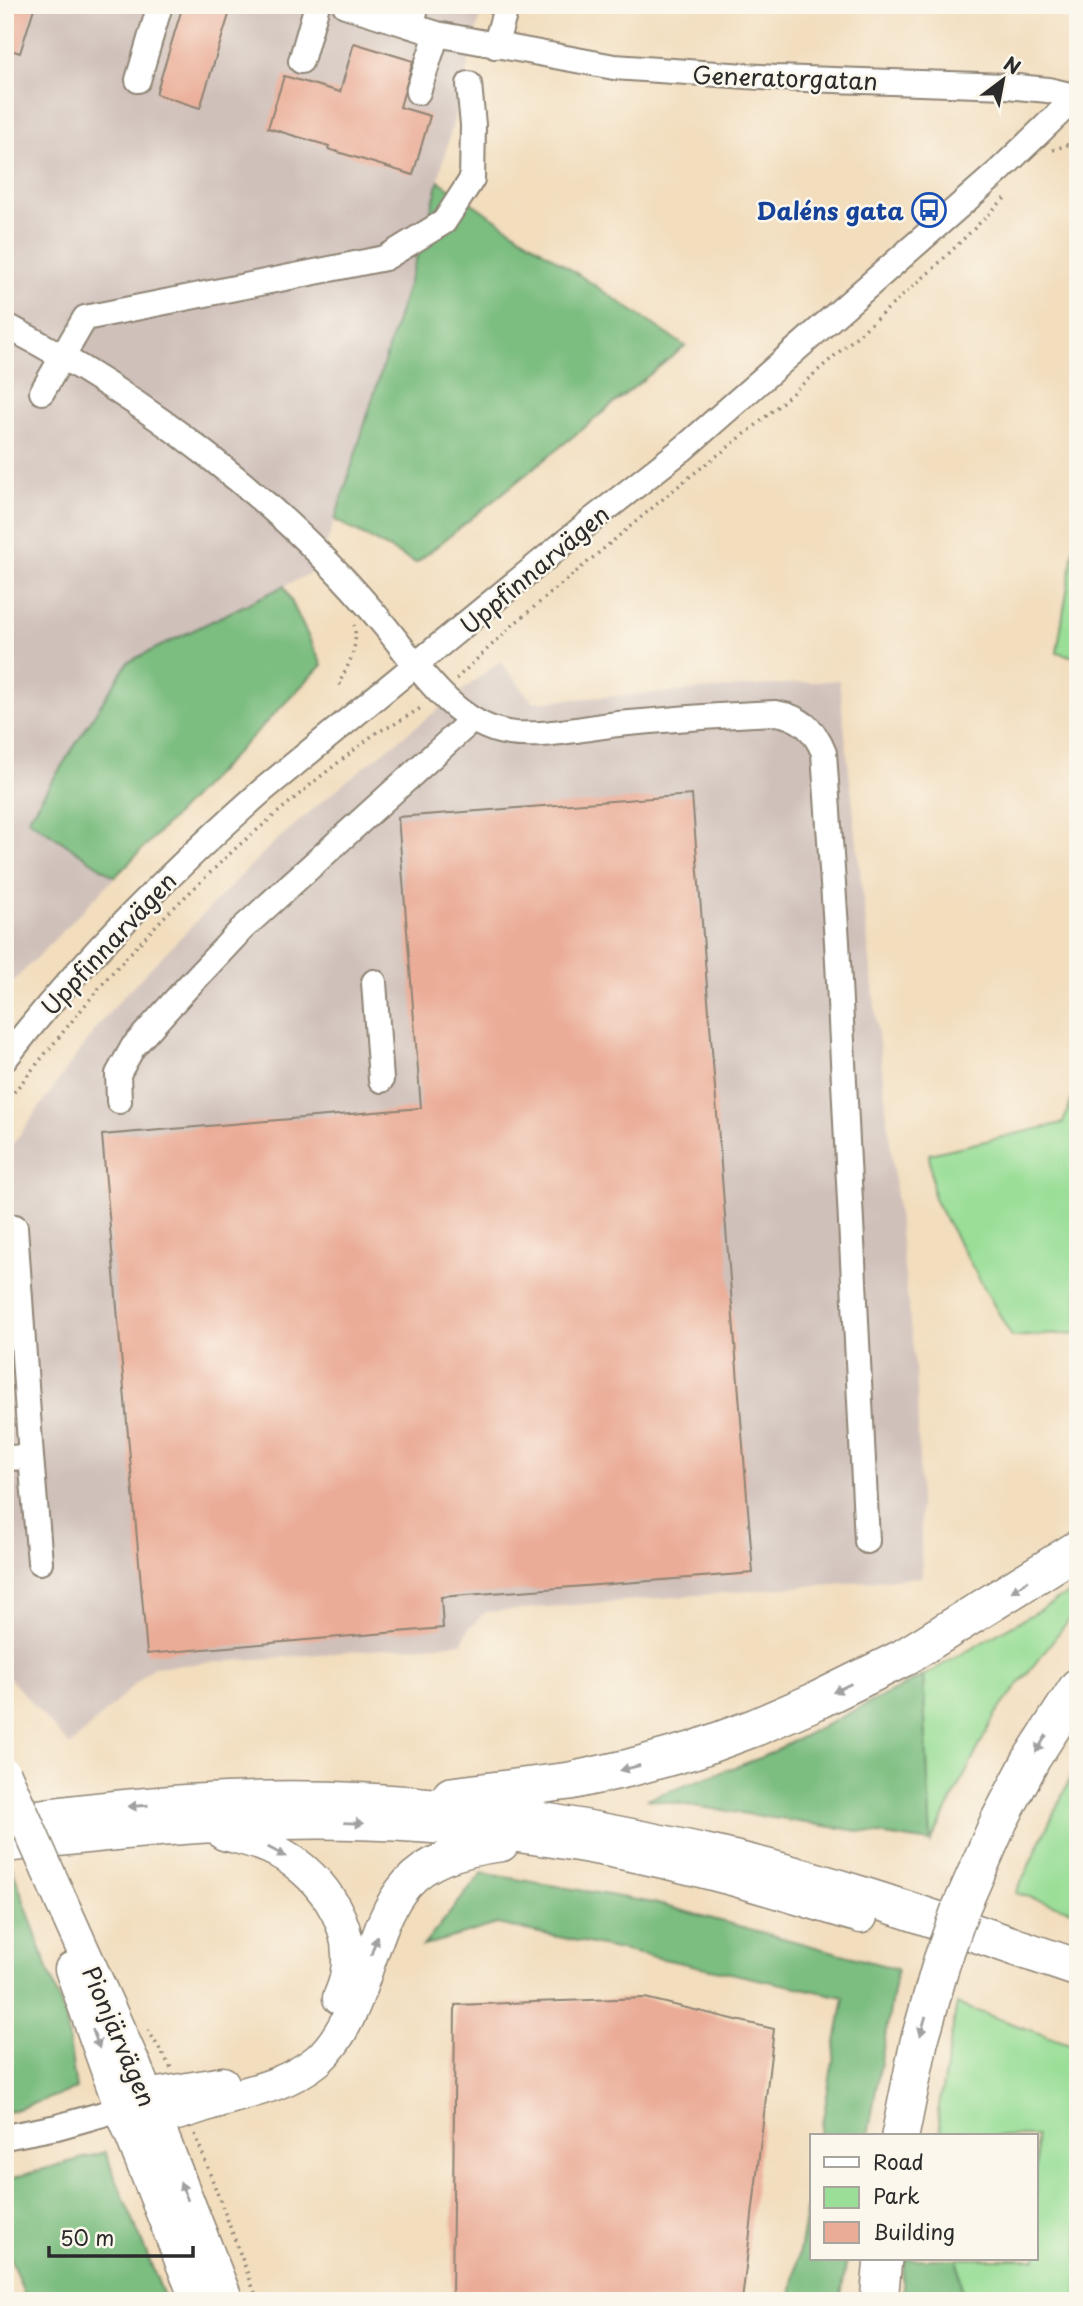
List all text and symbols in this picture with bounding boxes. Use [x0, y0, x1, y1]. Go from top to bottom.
north arrow [968, 46, 1038, 116]
text: N [999, 49, 1026, 81]
street label: Generatorgatan [692, 56, 878, 98]
bus stop icon: Daléns gata [910, 191, 948, 229]
place label: Daléns gata [756, 192, 904, 228]
street label: Uppfinnarvägen [452, 496, 616, 642]
street label: Uppfinnarvägen [32, 863, 184, 1023]
one-way arrow [1011, 1580, 1030, 1593]
one-way arrow [832, 1682, 852, 1694]
one-way arrow [1034, 1735, 1047, 1754]
one-way arrow [619, 1763, 641, 1774]
one-way arrow [127, 1801, 149, 1812]
one-way arrow [344, 1818, 366, 1829]
one-way arrow [267, 1846, 287, 1858]
one-way arrow [369, 1935, 380, 1956]
street label: Pionjärvägen [74, 1960, 166, 2112]
one-way arrow [918, 2016, 928, 2037]
one-way arrow [91, 2028, 102, 2049]
legend [810, 2134, 1038, 2260]
text: Road [873, 2145, 924, 2177]
text: Park [873, 2179, 920, 2211]
one-way arrow [179, 2181, 190, 2202]
scale bar [49, 2215, 192, 2259]
text: Building [873, 2215, 955, 2247]
text: 50 m [60, 2221, 114, 2253]

